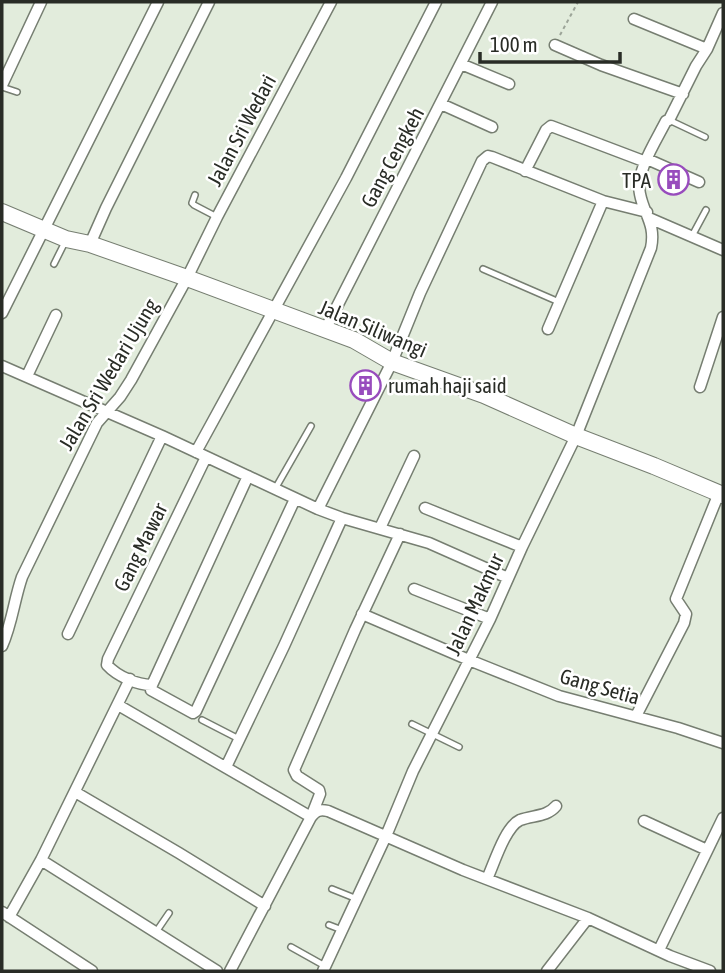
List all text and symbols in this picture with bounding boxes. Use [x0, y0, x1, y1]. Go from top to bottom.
scale bar [480, 21, 620, 65]
text: 100 m [490, 32, 538, 56]
street label: Jalan Sri Wedari [202, 70, 280, 190]
street label: Gang Cengkeh [356, 103, 428, 211]
building icon: TPA [657, 163, 691, 197]
place label: TPA [622, 168, 652, 192]
street label: Jalan Sri Wedari Ujung [53, 294, 163, 454]
street label: Jalan Siliwangi [315, 294, 431, 362]
building icon: rumah haji said [348, 368, 382, 402]
place label: rumah haji said [388, 373, 507, 397]
street label: Gang Mawar [108, 498, 172, 595]
street label: Jalan Makmur [440, 549, 508, 659]
street label: Gang Setia [557, 663, 643, 709]

